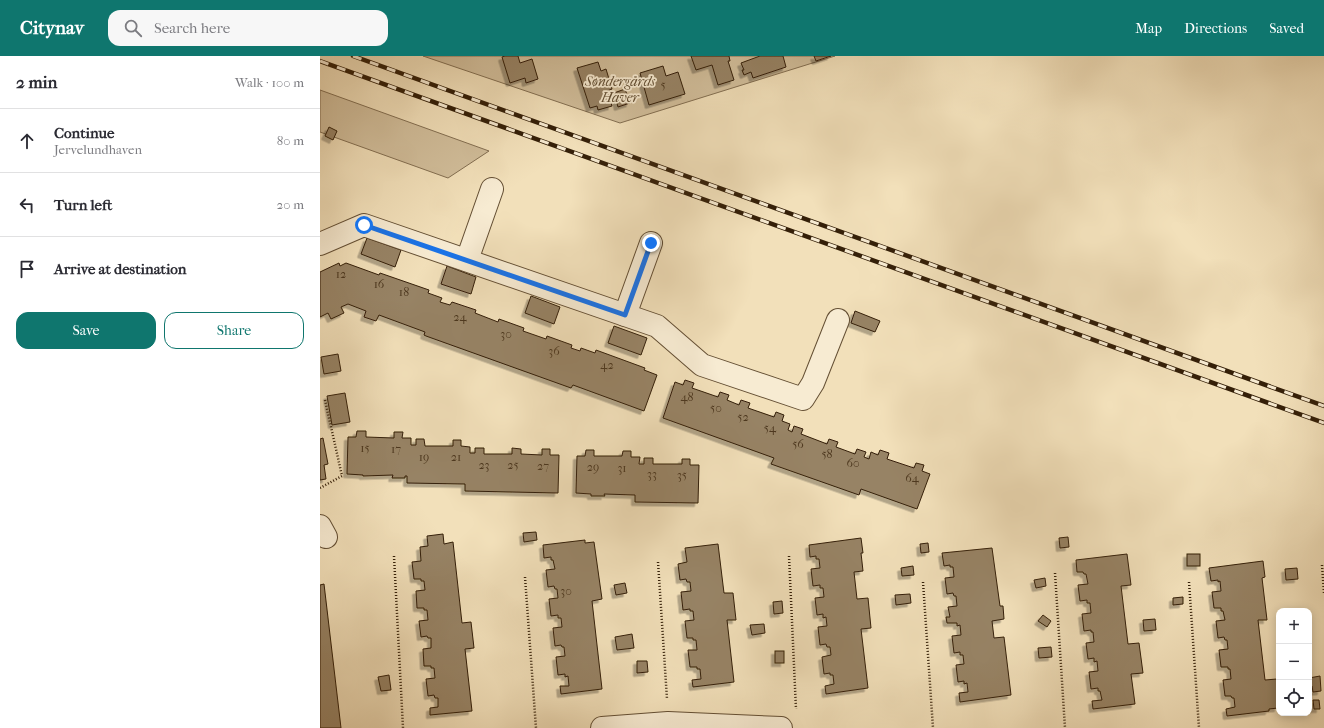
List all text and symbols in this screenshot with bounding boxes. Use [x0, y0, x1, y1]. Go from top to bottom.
search box [108, 10, 388, 46]
text: Citynav [20, 17, 84, 39]
icon: search [122, 17, 144, 39]
text: Search here [154, 19, 230, 37]
text: Map [1135, 20, 1162, 37]
text: Directions [1184, 20, 1247, 37]
text: Saved [1269, 20, 1304, 37]
text: 2 min [16, 72, 57, 92]
park label: Søndergårds Haver [584, 73, 656, 106]
text: Walk · 100 m [235, 75, 304, 90]
house number: 5 [660, 78, 666, 92]
text: Continue [54, 124, 114, 142]
icon: ahead [16, 130, 38, 152]
text: 80 m [277, 133, 304, 148]
text: Jervelundhaven [54, 142, 142, 157]
icon: left [16, 194, 38, 216]
text: Turn left [54, 196, 112, 214]
text: 20 m [277, 197, 304, 212]
route start [355, 216, 373, 234]
route end [642, 234, 660, 252]
icon: arrive [16, 258, 38, 280]
text: Arrive at destination [54, 260, 186, 278]
house number: 12 [336, 267, 346, 281]
house number: 16 [374, 277, 385, 291]
house number: 18 [399, 285, 409, 299]
house number: 24 [453, 310, 468, 324]
button: Save [16, 312, 156, 349]
button: Share [164, 312, 304, 349]
house number: 30 [500, 327, 512, 341]
house number: 36 [548, 344, 560, 358]
house number: 42 [600, 358, 614, 372]
house number: 48 [680, 390, 694, 404]
house number: 50 [710, 401, 722, 415]
house number: 52 [737, 410, 749, 424]
house number: 54 [764, 421, 777, 435]
house number: 56 [792, 437, 804, 451]
house number: 15 [360, 441, 370, 455]
house number: 17 [391, 442, 401, 456]
house number: 58 [821, 447, 833, 461]
house number: 19 [419, 450, 429, 464]
house number: 21 [451, 450, 461, 464]
house number: 60 [846, 456, 860, 470]
house number: 23 [478, 458, 490, 472]
house number: 25 [507, 458, 519, 472]
house number: 27 [537, 459, 549, 473]
house number: 29 [587, 460, 599, 474]
house number: 31 [617, 461, 627, 475]
house number: 33 [647, 467, 657, 481]
house number: 35 [677, 468, 687, 482]
house number: 64 [905, 471, 920, 485]
house number: 30 [560, 584, 572, 598]
map controls [1276, 608, 1312, 716]
button: + [1276, 608, 1312, 644]
button: − [1276, 644, 1312, 680]
button: locate [1276, 680, 1312, 716]

